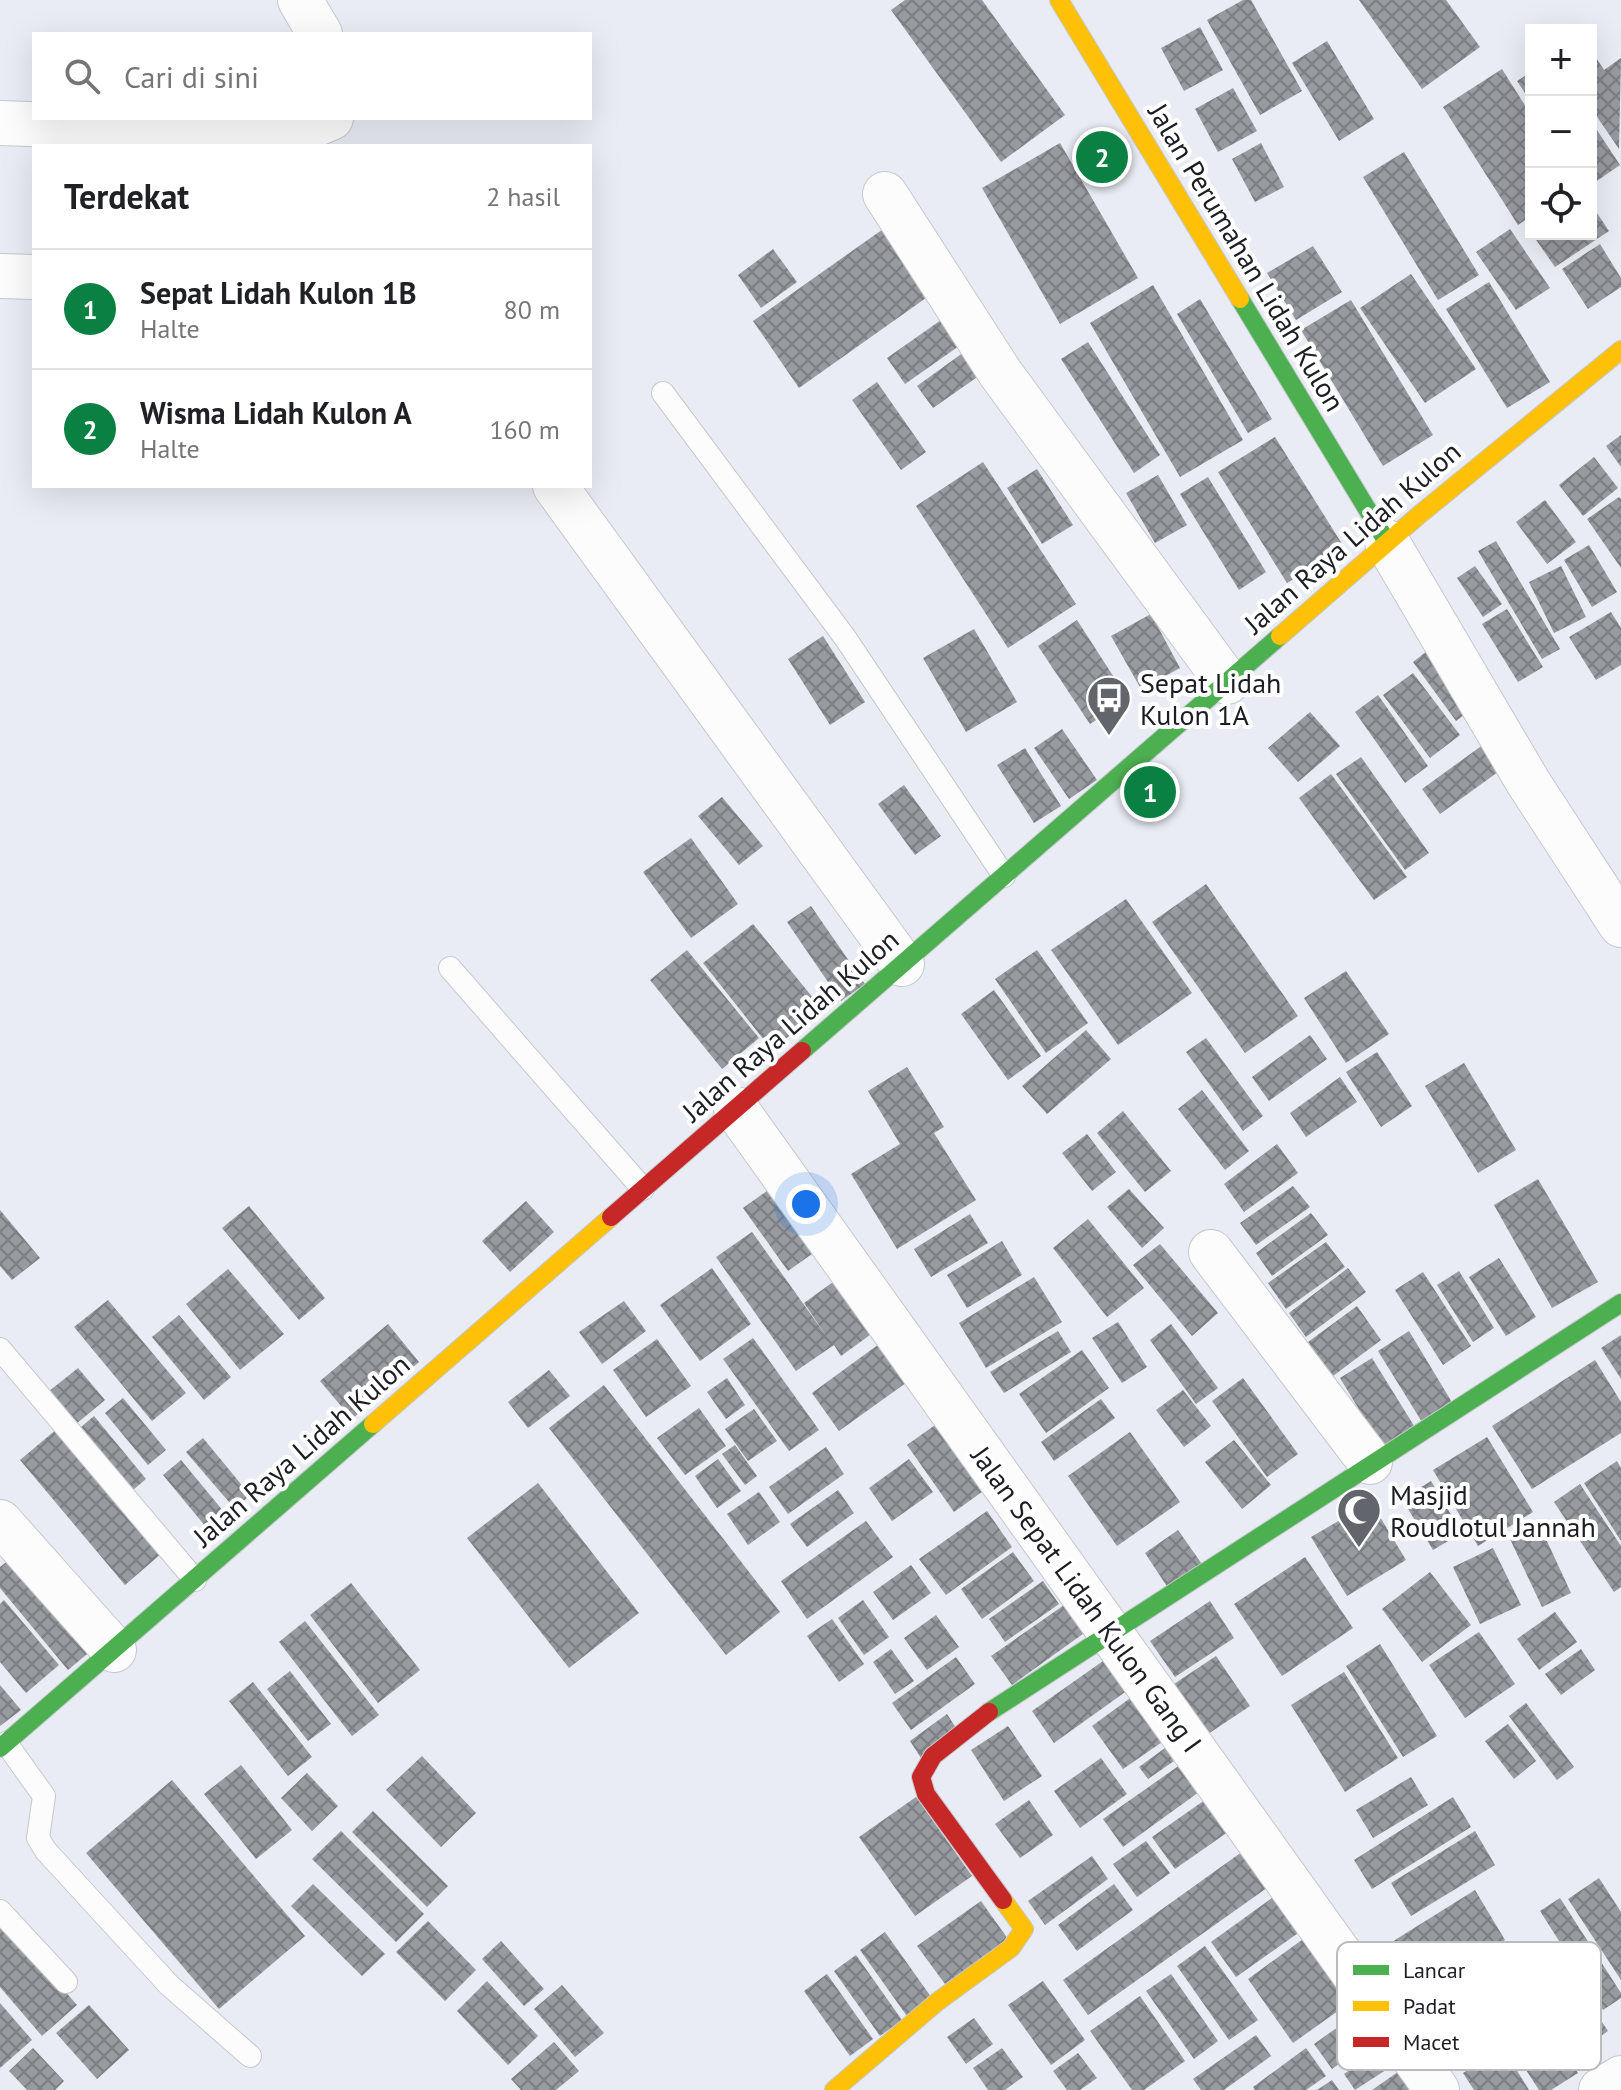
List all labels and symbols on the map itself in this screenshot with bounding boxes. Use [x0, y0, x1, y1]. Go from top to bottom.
street label: Jalan Perumahan Lidah Kulon [1140, 95, 1354, 418]
pin: 2 [1076, 127, 1128, 187]
street label: Jalan Raya Lidah Kulon [1235, 433, 1468, 642]
place label: Sepat Lidah Kulon 1A [1140, 664, 1281, 733]
bus stop icon: Sepat Lidah Kulon 1A [1085, 674, 1133, 737]
pin: 1 [1124, 762, 1176, 822]
street label: Jalan Raya Lidah Kulon [673, 921, 906, 1130]
your location [786, 1184, 826, 1224]
street label: Jalan Raya Lidah Kulon [184, 1346, 417, 1555]
street label: Jalan Sepat Lidah Kulon Gang I [963, 1438, 1211, 1760]
place label: Masjid Roudlotul Jannah [1390, 1476, 1596, 1545]
mosque icon: Masjid Roudlotul Jannah [1335, 1486, 1383, 1549]
legend [1337, 1942, 1601, 2070]
text: Lancar [1403, 1956, 1466, 1984]
text: Padat [1403, 1992, 1456, 2020]
text: Macet [1403, 2028, 1460, 2056]

